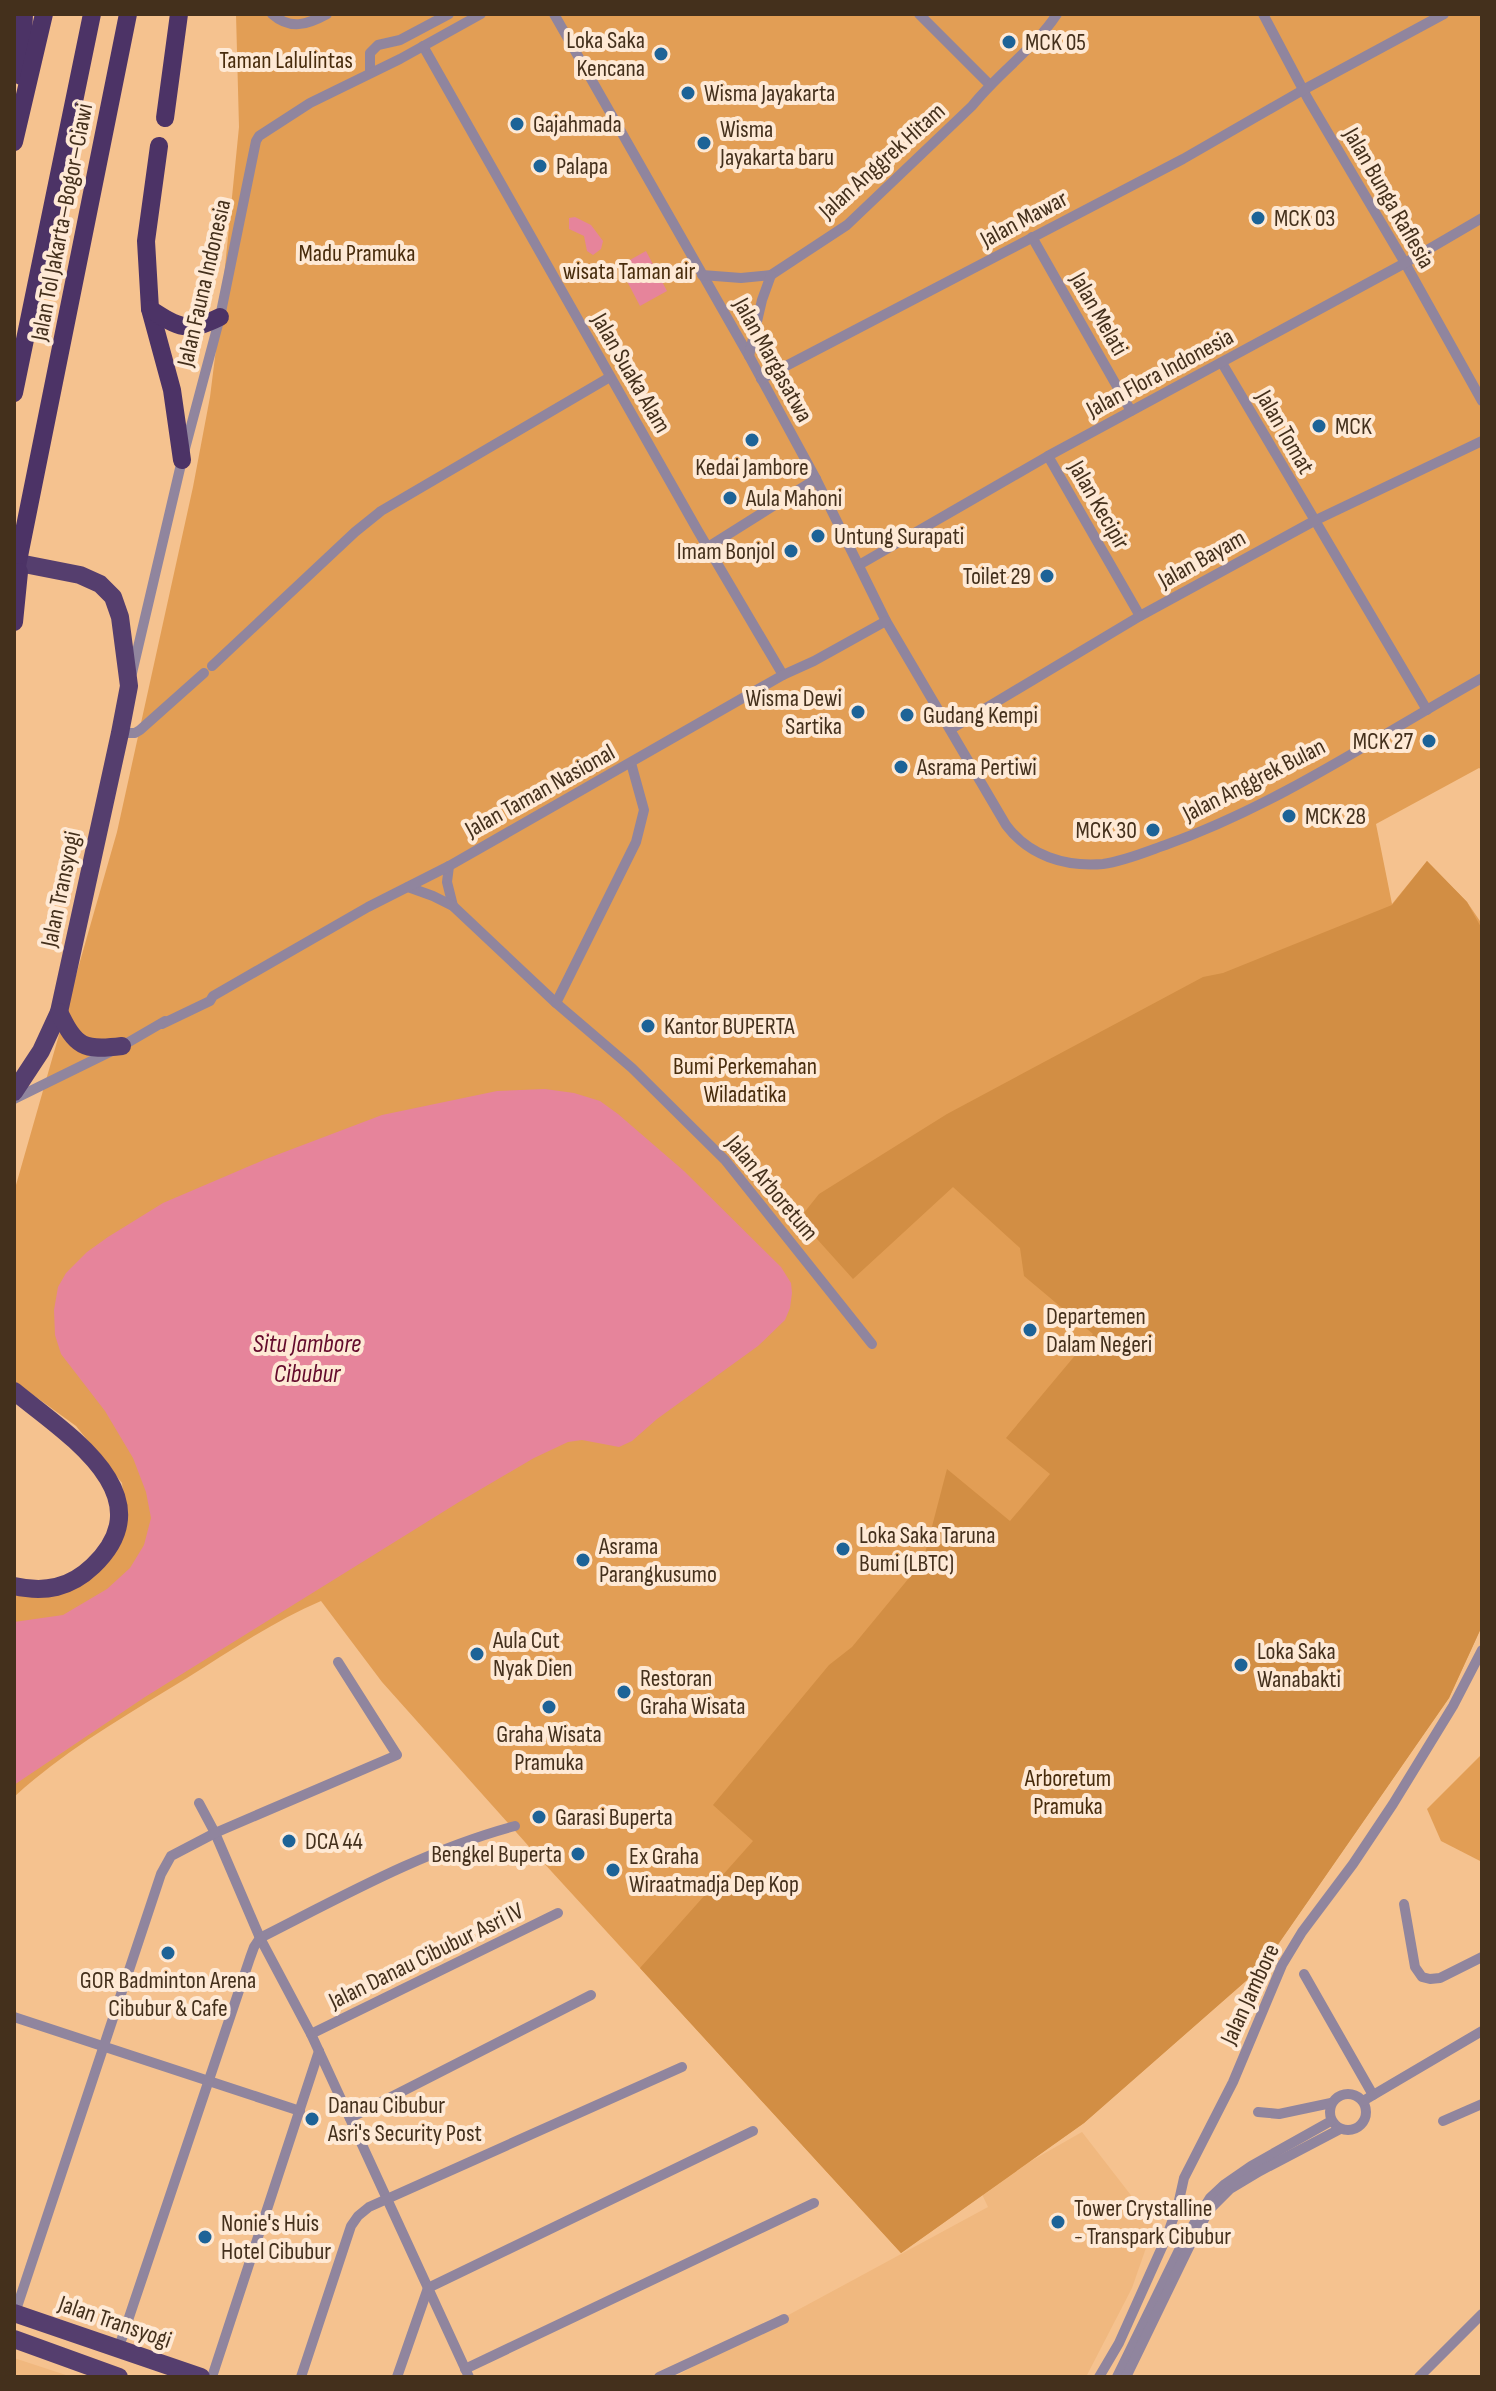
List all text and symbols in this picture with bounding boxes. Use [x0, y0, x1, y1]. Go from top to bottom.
place label: Loka Saka Kencana [566, 26, 645, 83]
place label: MCK 05 [1025, 28, 1086, 57]
marker: MCK 05 [1000, 33, 1018, 51]
marker: Loka Saka Kencana [652, 45, 670, 63]
park label: Taman Lalulintas [219, 46, 353, 75]
place label: Wisma Jayakarta [704, 79, 835, 108]
marker: Wisma Jayakarta [679, 84, 697, 102]
street label: Jalan Anggrek Hitam [812, 97, 951, 226]
street label: Jalan Tol Jakarta–Bogor–Ciawi [25, 101, 99, 344]
place label: Gajahmada [533, 110, 622, 139]
marker: Gajahmada [508, 115, 526, 133]
place label: Wisma Jayakarta baru [719, 115, 834, 172]
street label: Jalan Bunga Raflesia [1337, 122, 1441, 274]
marker: Wisma Jayakarta baru [695, 134, 713, 152]
place label: Palapa [556, 152, 608, 181]
marker: Palapa [531, 157, 549, 175]
street label: Jalan Mawar [975, 184, 1073, 254]
street label: Jalan Fauna Indonesia [170, 197, 237, 370]
place label: MCK 03 [1274, 204, 1335, 233]
marker: MCK 03 [1249, 209, 1267, 227]
park label: Madu Pramuka [298, 239, 416, 268]
park label: wisata Taman air [563, 257, 695, 286]
street label: Jalan Melati [1063, 266, 1134, 361]
street label: Jalan Margasatwa [726, 292, 819, 427]
street label: Jalan Suaka Alam [585, 307, 677, 438]
street label: Jalan Flora Indonesia [1081, 322, 1238, 424]
street label: Jalan Tomat [1249, 384, 1321, 479]
place label: MCK [1335, 412, 1372, 441]
marker: MCK [1310, 417, 1328, 435]
marker: Kedai Jambore [743, 431, 761, 449]
place label: Kedai Jambore [695, 453, 809, 482]
street label: Jalan Kecipir [1062, 455, 1136, 555]
place label: Aula Mahoni [745, 484, 842, 513]
marker: Aula Mahoni [721, 489, 739, 507]
place label: Untung Surapati [834, 522, 964, 551]
street label: Jalan Bayam [1152, 523, 1251, 595]
marker: Untung Surapati [809, 527, 827, 545]
place label: Imam Bonjol [677, 537, 775, 566]
marker: Imam Bonjol [782, 542, 800, 560]
place label: Toilet 29 [963, 562, 1031, 591]
marker: Toilet 29 [1038, 567, 1056, 585]
place label: Wisma Dewi Sartika [746, 684, 842, 741]
place label: Gudang Kempi [923, 701, 1038, 730]
marker: Wisma Dewi Sartika [849, 703, 867, 721]
marker: Gudang Kempi [898, 706, 916, 724]
place label: MCK 27 [1353, 727, 1413, 756]
street label: Jalan Anggrek Bulan [1177, 732, 1330, 829]
marker: MCK 27 [1420, 732, 1438, 750]
street label: Jalan Taman Nasional [459, 738, 620, 845]
place label: Asrama Pertiwi [916, 753, 1037, 782]
marker: Asrama Pertiwi [892, 758, 910, 776]
place label: MCK 28 [1305, 802, 1366, 831]
marker: MCK 28 [1280, 807, 1298, 825]
place label: MCK 30 [1076, 816, 1137, 845]
marker: MCK 30 [1144, 821, 1162, 839]
street label: Jalan Transyogi [34, 829, 87, 950]
place label: Kantor BUPERTA [664, 1012, 795, 1041]
marker: Kantor BUPERTA [639, 1017, 657, 1035]
park label: Bumi Perkemahan Wiladatika [673, 1052, 817, 1109]
street label: Jalan Arboretum [719, 1129, 824, 1246]
place label: Departemen Dalam Negeri [1046, 1302, 1152, 1359]
marker: Departemen Dalam Negeri [1021, 1321, 1039, 1339]
water label: Situ Jambore Cibubur [253, 1329, 361, 1390]
place label: Loka Saka Taruna Bumi (LBTC) [859, 1521, 995, 1578]
place label: Asrama Parangkusumo [598, 1532, 717, 1589]
marker: Loka Saka Taruna Bumi (LBTC) [834, 1540, 852, 1558]
marker: Asrama Parangkusumo [574, 1551, 592, 1569]
place label: Aula Cut Nyak Dien [492, 1626, 573, 1683]
place label: Loka Saka Wanabakti [1257, 1637, 1341, 1694]
marker: Aula Cut Nyak Dien [468, 1645, 486, 1663]
marker: Loka Saka Wanabakti [1232, 1656, 1250, 1674]
place label: Restoran Graha Wisata [640, 1664, 745, 1721]
marker: Restoran Graha Wisata [615, 1683, 633, 1701]
marker: Graha Wisata Pramuka [540, 1698, 558, 1716]
place label: Graha Wisata Pramuka [496, 1720, 602, 1777]
park label: Arboretum Pramuka [1024, 1764, 1111, 1821]
place label: Garasi Buperta [555, 1803, 673, 1832]
marker: Garasi Buperta [530, 1808, 548, 1826]
place label: DCA 44 [305, 1827, 363, 1856]
marker: DCA 44 [280, 1832, 298, 1850]
place label: Bengkel Buperta [431, 1840, 562, 1869]
place label: Ex Graha Wiraatmadja Dep Kop [629, 1842, 799, 1899]
marker: Bengkel Buperta [569, 1845, 587, 1863]
marker: Ex Graha Wiraatmadja Dep Kop [604, 1861, 622, 1879]
street label: Jalan Danau Cibubur Asri IV [323, 1896, 528, 2016]
street label: Jalan Jambore [1214, 1939, 1286, 2050]
marker: GOR Badminton Arena Cibubur & Cafe [159, 1944, 177, 1962]
place label: GOR Badminton Arena Cibubur & Cafe [80, 1966, 256, 2023]
place label: Danau Cibubur Asri's Security Post [327, 2091, 482, 2148]
marker: Danau Cibubur Asri's Security Post [303, 2110, 321, 2128]
place label: Tower Crystalline - Transpark Cibubur [1074, 2194, 1231, 2251]
place label: Nonie's Huis Hotel Cibubur [221, 2209, 331, 2266]
marker: Tower Crystalline - Transpark Cibubur [1049, 2213, 1067, 2231]
marker: Nonie's Huis Hotel Cibubur [196, 2228, 214, 2246]
street label: Jalan Transyogi [54, 2289, 175, 2355]

